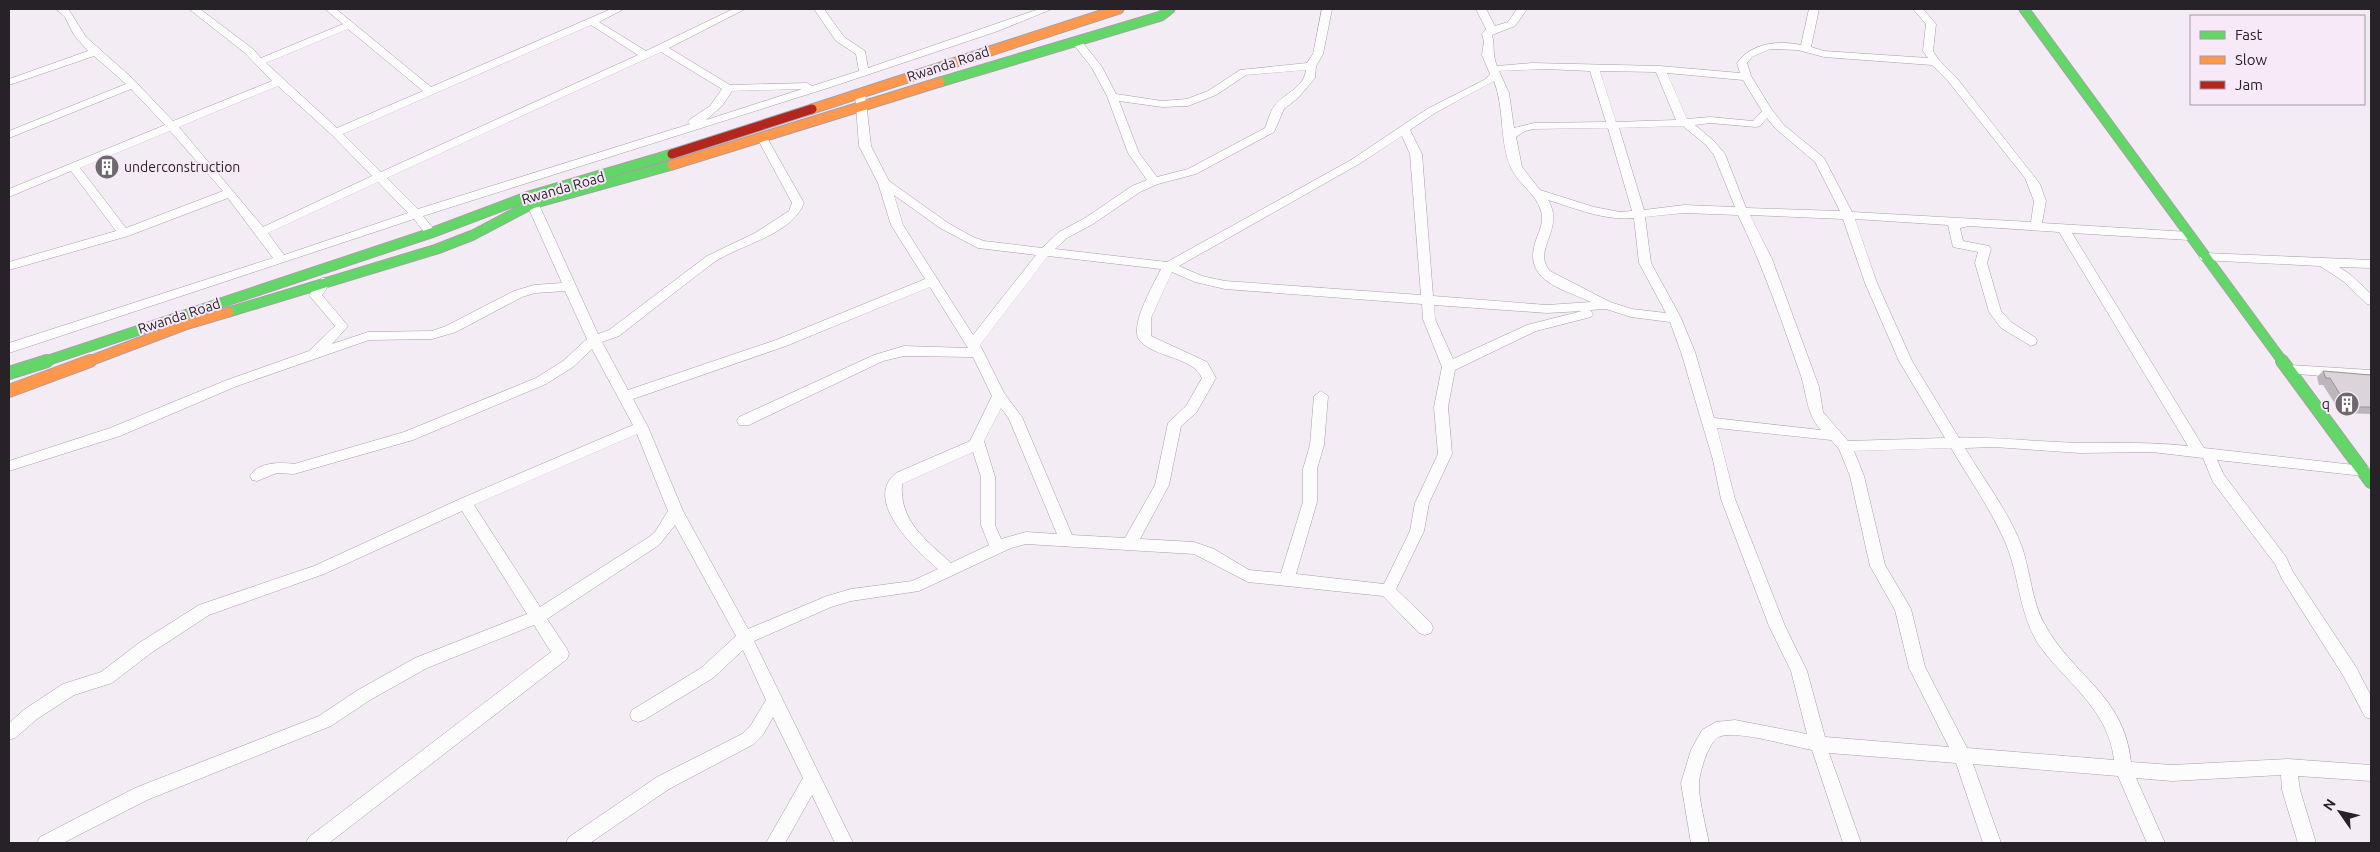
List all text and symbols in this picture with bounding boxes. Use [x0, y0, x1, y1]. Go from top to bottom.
legend [2190, 15, 2365, 105]
text: Fast [2235, 26, 2263, 43]
street label: Rwanda Road [905, 43, 991, 85]
text: Slow [2235, 51, 2268, 68]
text: Jam [2235, 76, 2263, 93]
building icon: underconstruction [94, 154, 120, 180]
place label: underconstruction [124, 159, 240, 175]
street label: Rwanda Road [520, 169, 606, 207]
street label: Rwanda Road [136, 295, 222, 337]
building icon: q [2334, 391, 2360, 417]
place label: q [2322, 396, 2330, 412]
north arrow [2315, 787, 2365, 837]
text: N [2320, 796, 2339, 814]

